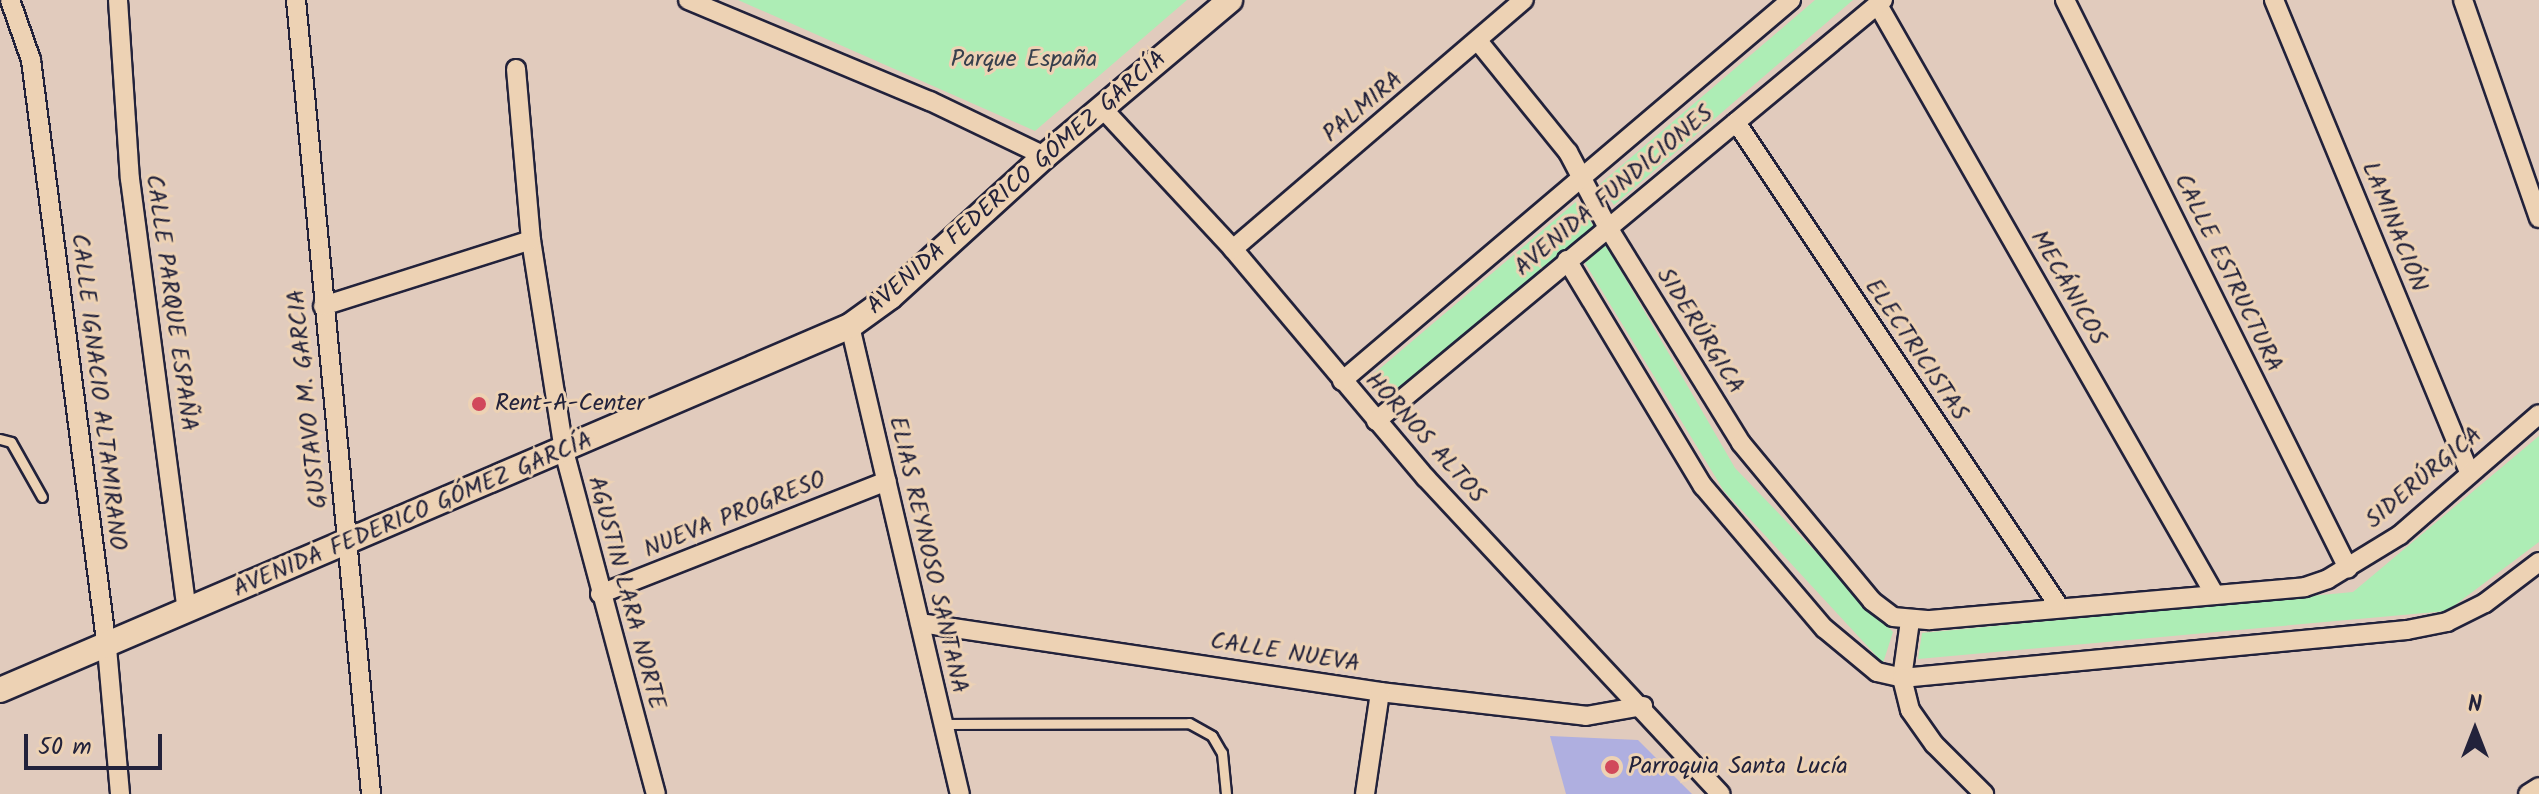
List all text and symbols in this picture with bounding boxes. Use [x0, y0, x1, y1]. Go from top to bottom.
street label: AVENIDA FEDERICO GÓMEZ GARCÍA [861, 45, 1173, 321]
park label: Parque España [951, 46, 1097, 74]
street label: PALMIRA [1317, 65, 1409, 149]
street label: AVENIDA FUNDICIONES [1509, 99, 1719, 283]
street label: LAMINACIÓN [2355, 158, 2433, 296]
street label: CALLE ESTRUCTURA [2167, 169, 2289, 377]
street label: CALLE PARQUE ESPAÑA [139, 173, 203, 433]
street label: MECÁNICOS [2024, 226, 2112, 350]
street label: CALLE IGNACIO ALTAMIRANO [64, 232, 132, 552]
street label: SIDERÚRGICA [1650, 263, 1750, 399]
street label: ELECTRICISTAS [1858, 274, 1974, 426]
street label: GUSTAVO M. GARCIA [282, 288, 334, 510]
street label: HORNOS ALTOS [1359, 367, 1491, 509]
place label: Rent-A-Center [495, 390, 645, 418]
marker: Rent-A-Center [470, 395, 488, 413]
street label: ELIAS REYNOSO SANTANA [882, 414, 974, 696]
street label: SIDERÚRGICA [2360, 421, 2488, 535]
street label: AVENIDA FEDERICO GÓMEZ GARCÍA [229, 426, 597, 604]
street label: NUEVA PROGRESO [640, 465, 830, 565]
street label: AGUSTIN LARA NORTE [581, 473, 671, 713]
street label: CALLE NUEVA [1208, 627, 1362, 679]
text: N [2468, 688, 2482, 723]
north arrow [2435, 690, 2515, 770]
scale bar [28, 718, 166, 768]
text: 50 m [38, 728, 92, 767]
place label: Parroquia Santa Lucía [1628, 753, 1848, 781]
marker: Parroquia Santa Lucía [1603, 758, 1621, 776]

